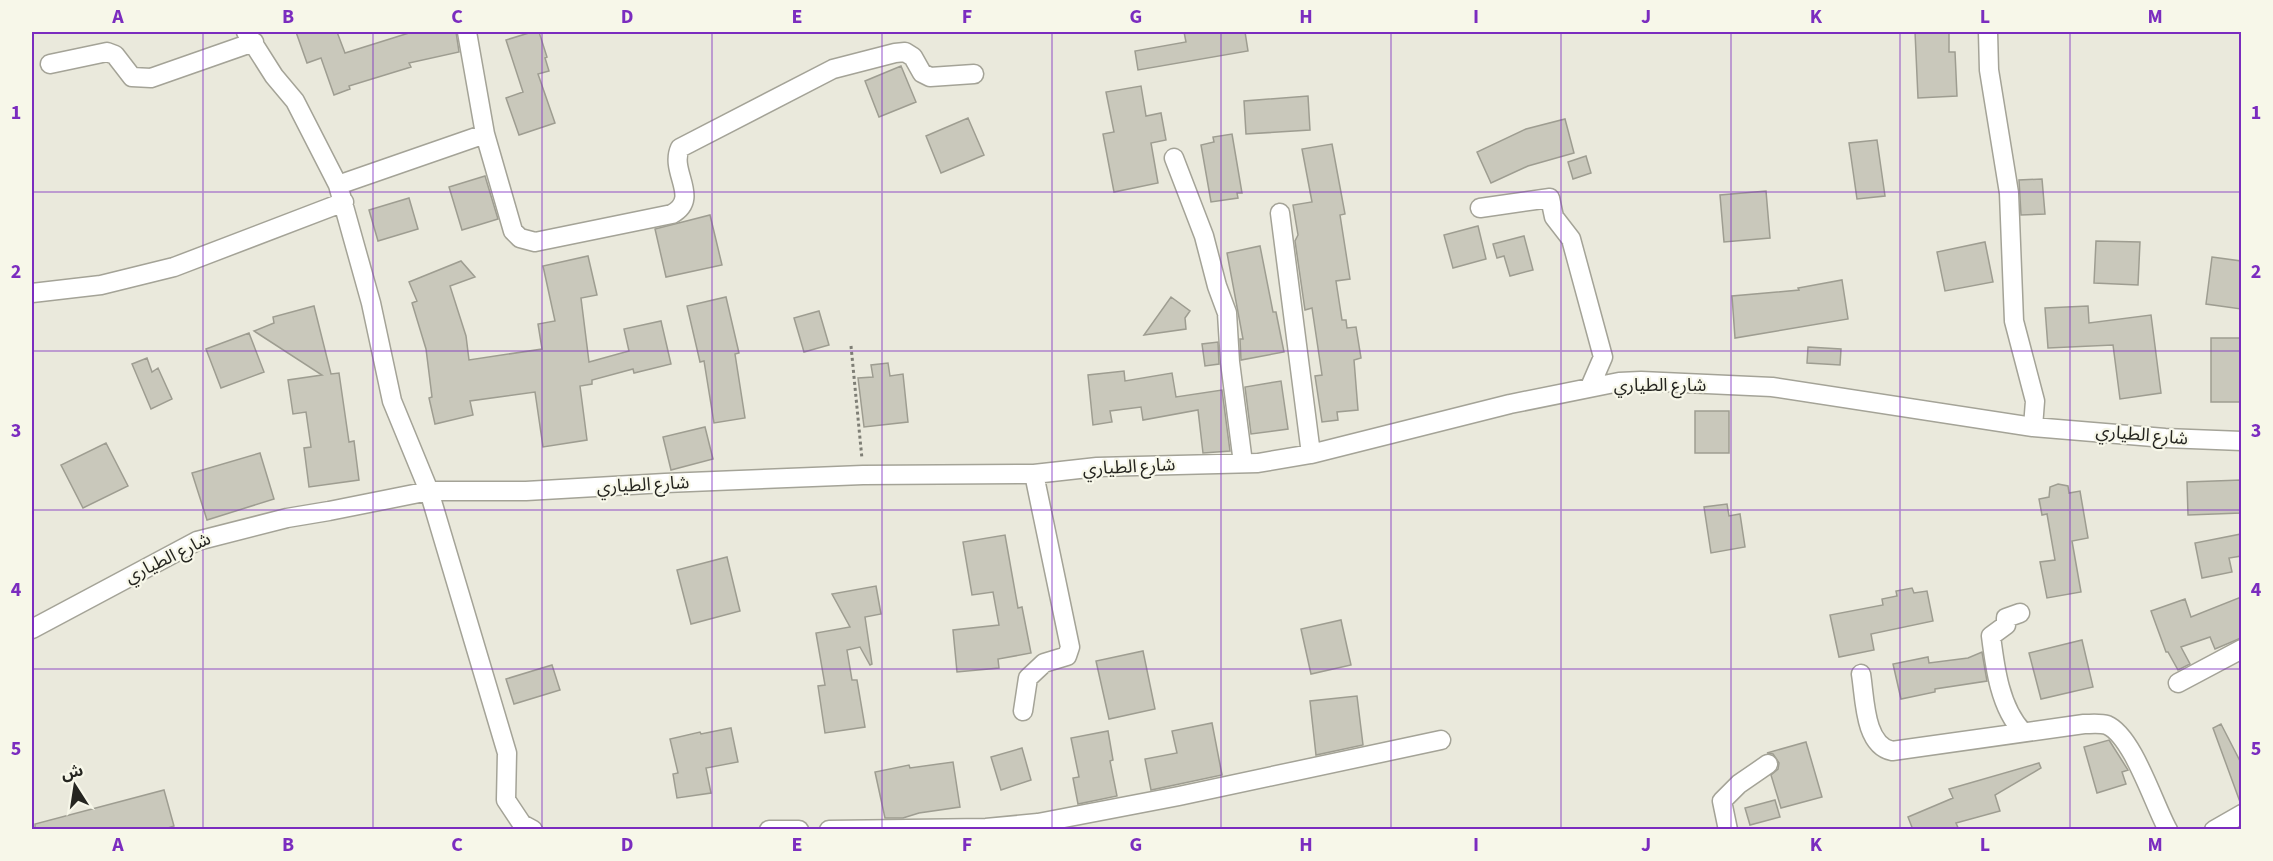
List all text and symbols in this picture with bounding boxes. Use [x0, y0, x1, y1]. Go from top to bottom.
text: A [111, 3, 124, 31]
text: B [282, 3, 294, 31]
text: C [451, 3, 463, 31]
text: D [621, 3, 633, 31]
text: E [792, 3, 802, 31]
text: F [962, 3, 972, 31]
text: G [1130, 3, 1142, 31]
text: H [1299, 3, 1313, 31]
text: I [1473, 3, 1479, 31]
text: J [1641, 3, 1651, 31]
text: K [1810, 3, 1823, 31]
text: L [1980, 3, 1990, 31]
text: M [2147, 3, 2163, 31]
text: 1 [11, 99, 21, 127]
text: 1 [2251, 99, 2261, 127]
text: 2 [11, 258, 21, 286]
text: 2 [2251, 258, 2261, 286]
street label: شارع الطياري [1614, 373, 1706, 399]
text: 3 [11, 417, 21, 445]
text: 3 [2251, 417, 2261, 445]
street label: شارع الطياري [2095, 419, 2189, 452]
street label: شارع الطياري [1082, 452, 1176, 483]
street label: شارع الطياري [596, 470, 690, 501]
street label: شارع الطياري [121, 526, 216, 590]
text: 4 [11, 576, 22, 604]
text: 4 [2251, 576, 2262, 604]
text: 5 [11, 735, 21, 763]
text: 5 [2251, 735, 2261, 763]
north arrow [45, 756, 105, 816]
text: ش [59, 759, 85, 785]
text: A [111, 831, 124, 859]
text: B [282, 831, 294, 859]
text: C [451, 831, 463, 859]
text: D [621, 831, 633, 859]
text: E [792, 831, 802, 859]
text: F [962, 831, 972, 859]
text: G [1130, 831, 1142, 859]
text: H [1299, 831, 1313, 859]
text: I [1473, 831, 1479, 859]
text: J [1641, 831, 1651, 859]
text: K [1810, 831, 1823, 859]
text: L [1980, 831, 1990, 859]
text: M [2147, 831, 2163, 859]

